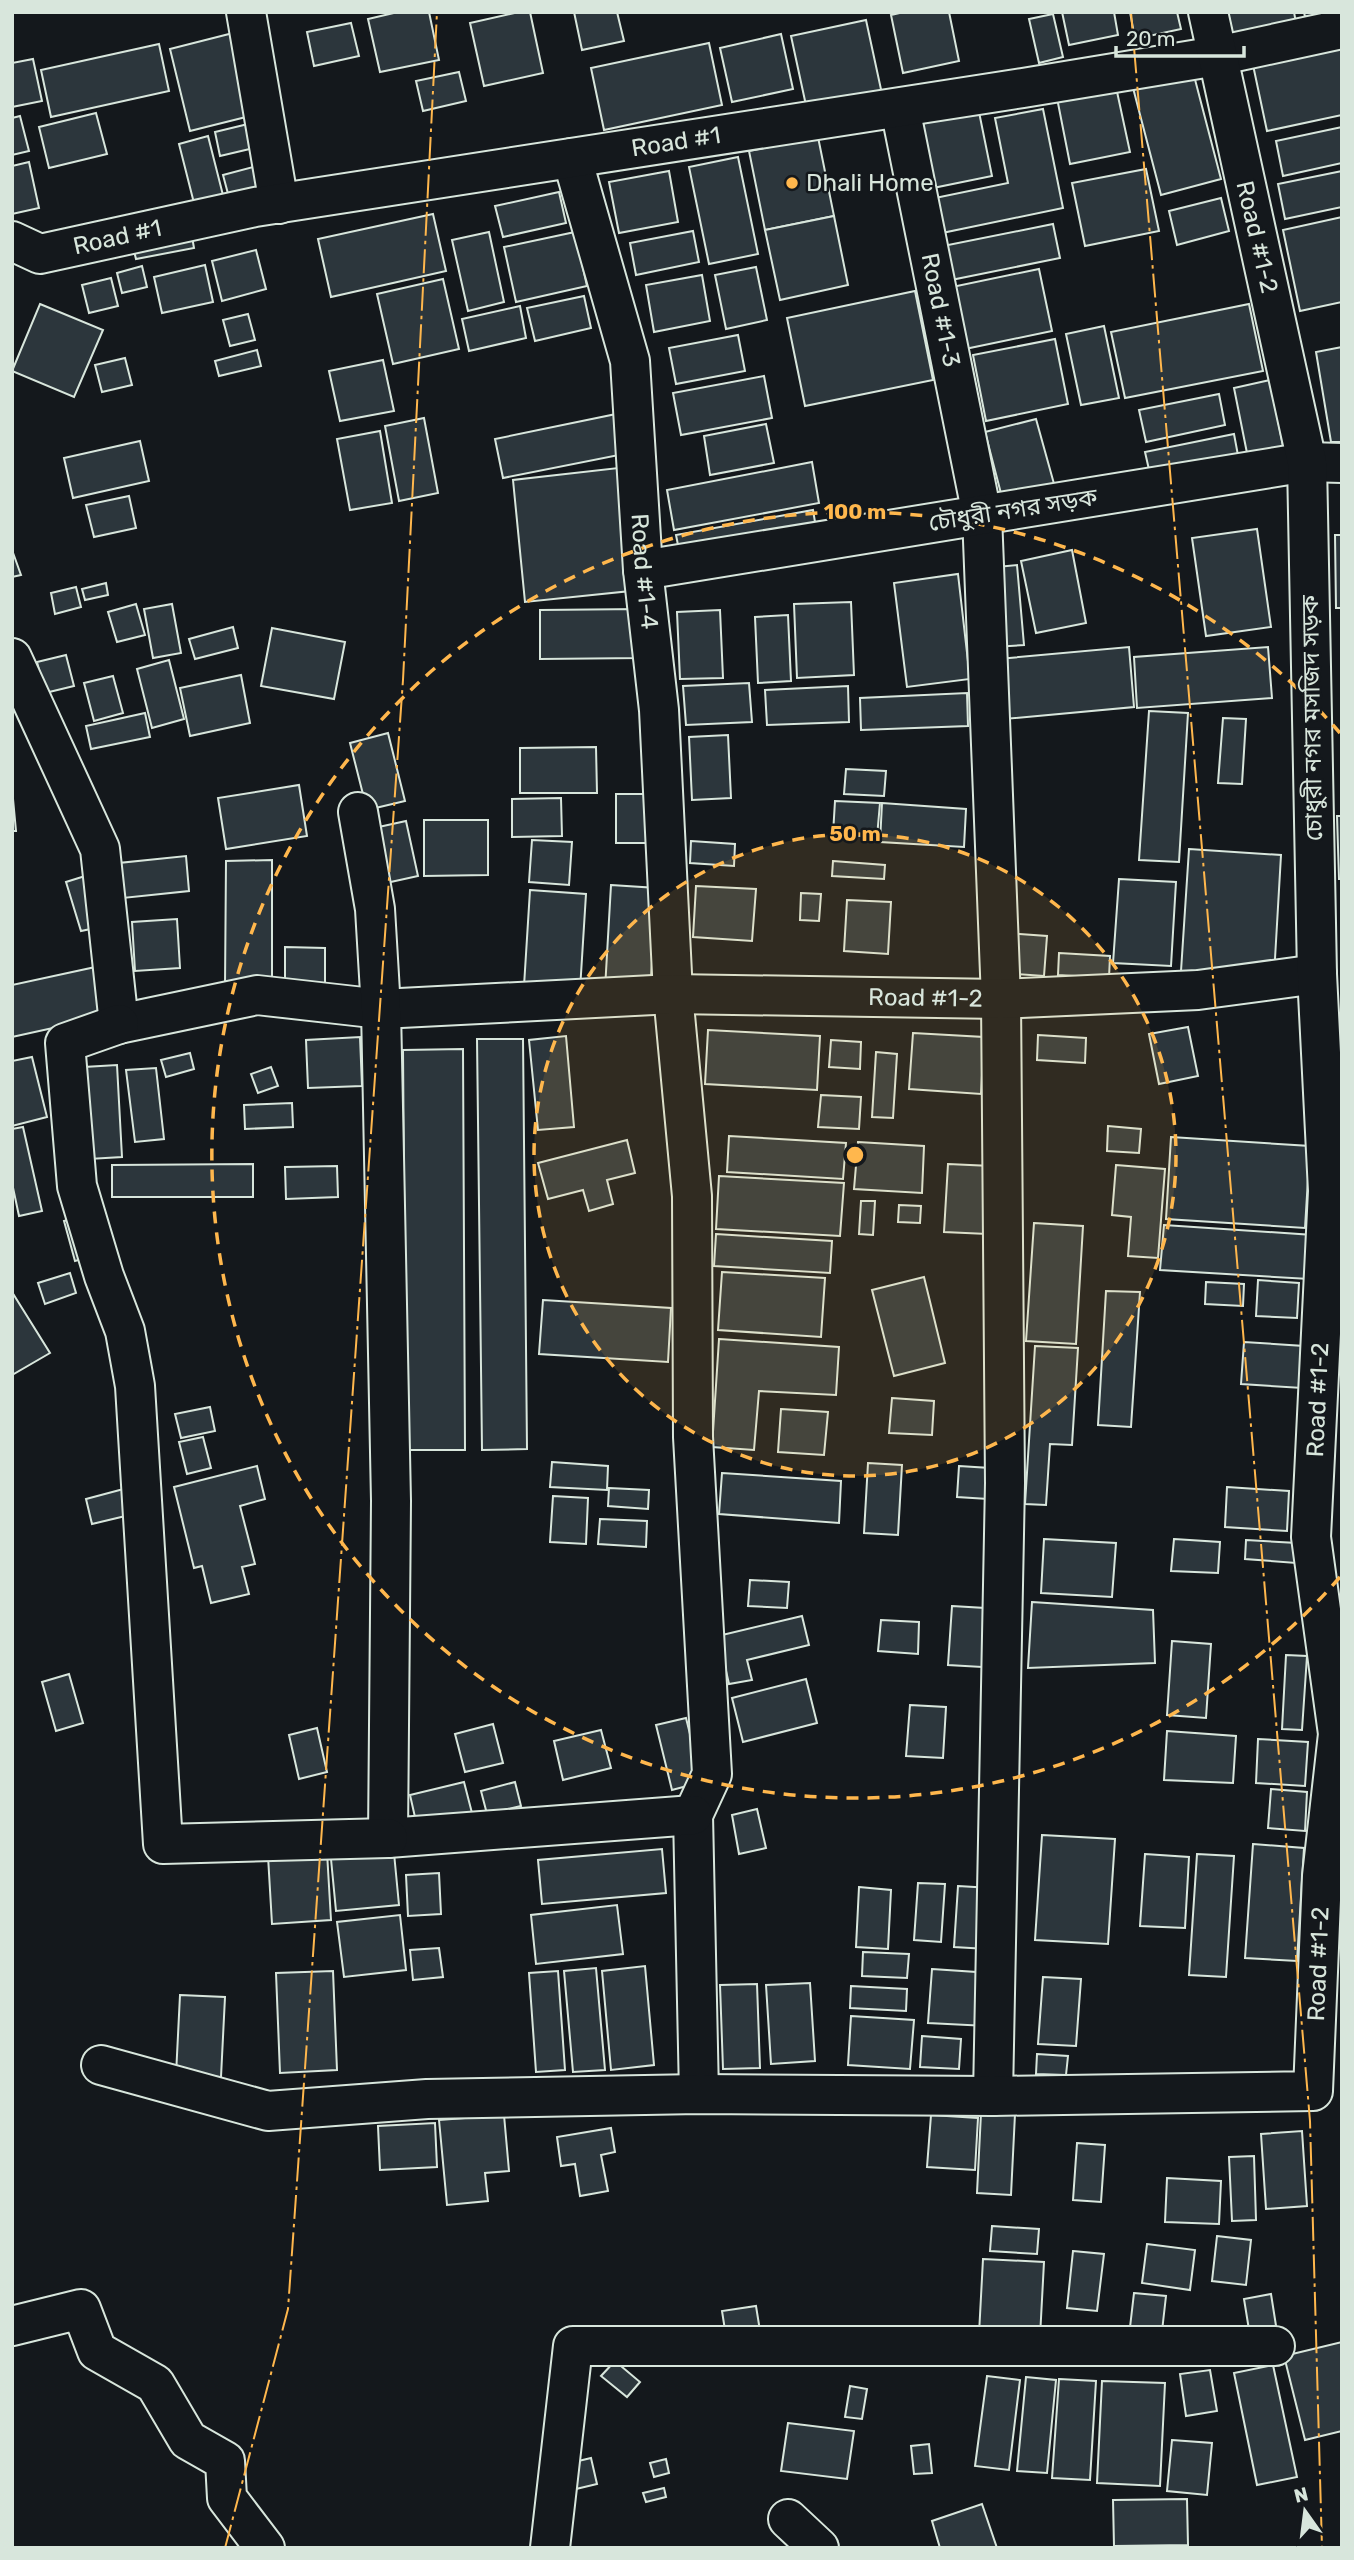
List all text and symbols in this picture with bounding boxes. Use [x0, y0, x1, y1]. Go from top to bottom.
scale bar [1116, 14, 1244, 58]
text: 20 m [1126, 26, 1175, 51]
street label: Road #1 [630, 121, 723, 162]
place label: Dhali Home [806, 169, 934, 197]
marker: Dhali Home [784, 175, 800, 191]
street label: Road #1-2 [1230, 178, 1284, 296]
street label: Road #1 [70, 214, 164, 260]
street label: Road #1-3 [916, 251, 966, 369]
street label: চৌধুরী নগর সড়ক [927, 483, 1100, 537]
text: 100 m [824, 499, 886, 524]
street label: Road #1-4 [626, 513, 664, 631]
street label: চোধুরী নগর মসজিদ সড়ক [1296, 594, 1328, 841]
text: 50 m [829, 821, 881, 846]
street label: Road #1-2 [868, 983, 983, 1013]
centre of rings [843, 1143, 867, 1167]
street label: Road #1-2 [1301, 1342, 1335, 1458]
street label: Road #1-2 [1302, 1906, 1335, 2022]
north arrow [1270, 2476, 1340, 2546]
text: N [1292, 2482, 1310, 2508]

